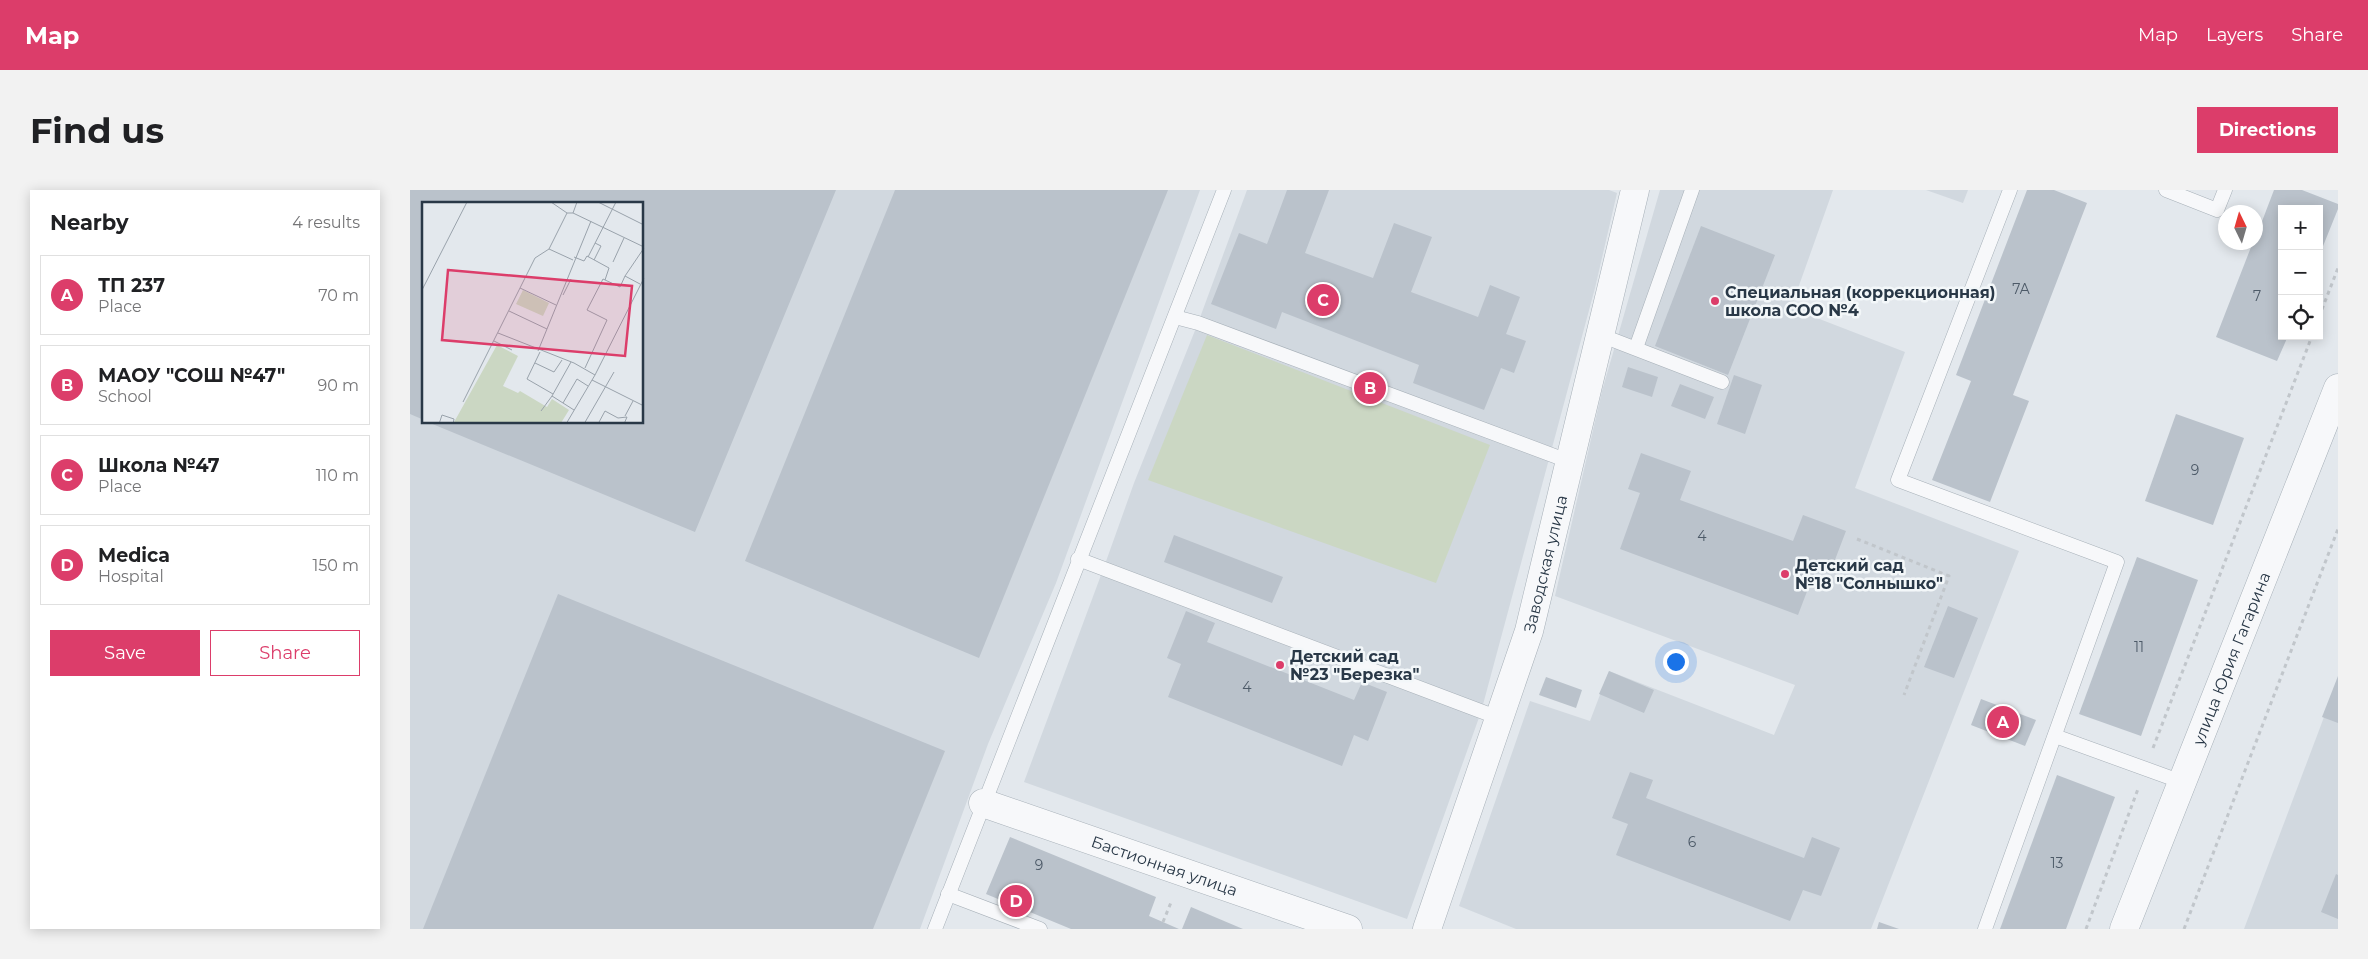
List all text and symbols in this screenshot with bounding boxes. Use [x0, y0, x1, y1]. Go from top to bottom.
text: Map [25, 21, 79, 50]
text: Map [2138, 24, 2178, 46]
text: Layers [2206, 24, 2263, 46]
text: Share [2291, 24, 2343, 46]
button: Directions [2197, 107, 2338, 153]
text: Find us [30, 109, 164, 152]
inset map [422, 202, 644, 424]
north arrow [2218, 205, 2263, 250]
map controls [2278, 205, 2323, 340]
button: + [2278, 205, 2323, 250]
text: Nearby [50, 210, 129, 235]
text: 4 results [292, 213, 360, 232]
button: − [2278, 250, 2323, 295]
text: ТП 237 [98, 274, 165, 297]
house number: 7А [2012, 280, 2030, 298]
pin: C [1307, 281, 1339, 319]
place label: Специальная (коррекционная) школа СОО №4 [1725, 283, 1996, 320]
text: A [61, 286, 73, 305]
text: 70 m [318, 286, 359, 305]
house number: 7 [2253, 287, 2261, 305]
marker: Специальная (коррекционная) школа СОО №4 [1709, 295, 1721, 307]
button: locate [2278, 295, 2323, 340]
text: Place [98, 297, 142, 316]
text: МАОУ "СОШ №47" [98, 364, 285, 387]
pin: B [1354, 369, 1386, 407]
text: B [61, 376, 73, 395]
text: 90 m [317, 376, 359, 395]
text: School [98, 387, 152, 406]
text: Школа №47 [98, 454, 220, 477]
house number: 9 [2191, 461, 2199, 479]
text: C [61, 466, 73, 485]
text: 110 m [316, 466, 359, 485]
text: Place [98, 477, 142, 496]
street label: Заводская улица [1519, 493, 1571, 635]
house number: 4 [1697, 527, 1707, 545]
text: Medica [98, 544, 170, 567]
text: D [60, 556, 74, 575]
text: 150 m [312, 556, 359, 575]
place label: Детский сад №18 "Солнышко" [1795, 556, 1943, 593]
text: Hospital [98, 567, 164, 586]
marker: Детский сад №18 "Солнышко" [1779, 568, 1791, 580]
street label: улица Юрия Гагарина [2188, 569, 2274, 749]
button: Save [50, 630, 200, 676]
button: Share [210, 630, 360, 676]
house number: 11 [2134, 638, 2144, 656]
place label: Детский сад №23 "Березка" [1290, 647, 1419, 684]
your location [1663, 649, 1689, 675]
marker: Детский сад №23 "Березка" [1274, 659, 1286, 671]
house number: 4 [1242, 678, 1252, 696]
pin: A [1987, 703, 2019, 741]
street label: Бастионная улица [1089, 832, 1240, 900]
house number: 6 [1688, 833, 1697, 851]
house number: 13 [2051, 854, 2064, 872]
house number: 9 [1035, 856, 1043, 874]
pin: D [1000, 882, 1032, 920]

